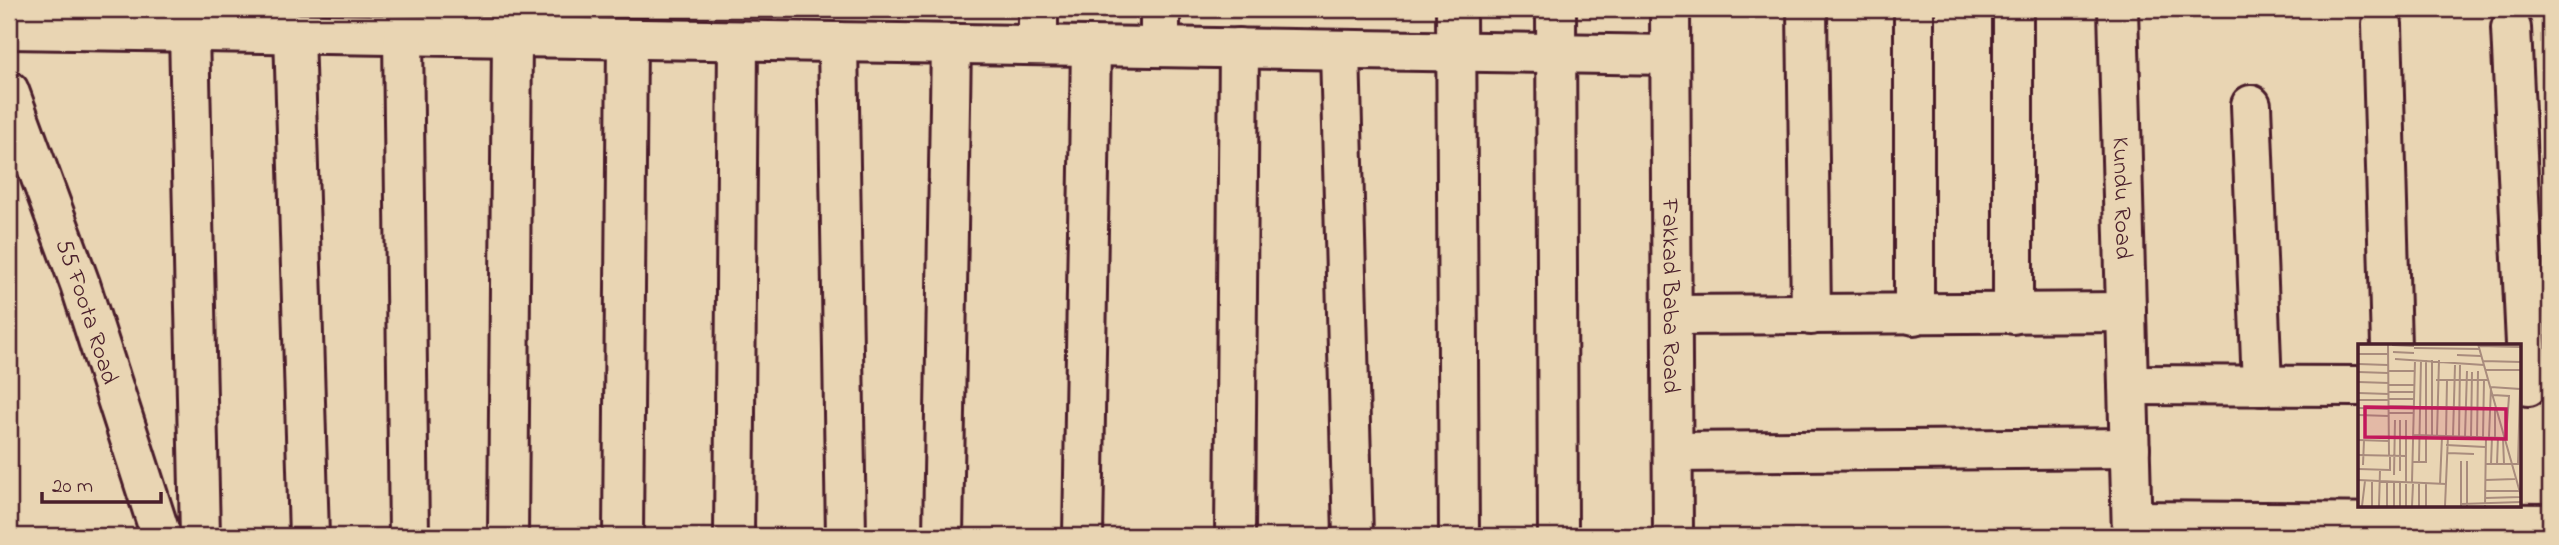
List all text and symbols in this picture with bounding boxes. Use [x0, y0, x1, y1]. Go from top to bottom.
street label: Kundu Road [2101, 136, 2140, 260]
street label: Fakkad Baba Road [1651, 197, 1687, 394]
street label: 55 Foota Road [45, 235, 126, 390]
inset map [2358, 344, 2520, 506]
scale bar [42, 461, 161, 505]
text: 20 m [52, 472, 93, 502]

